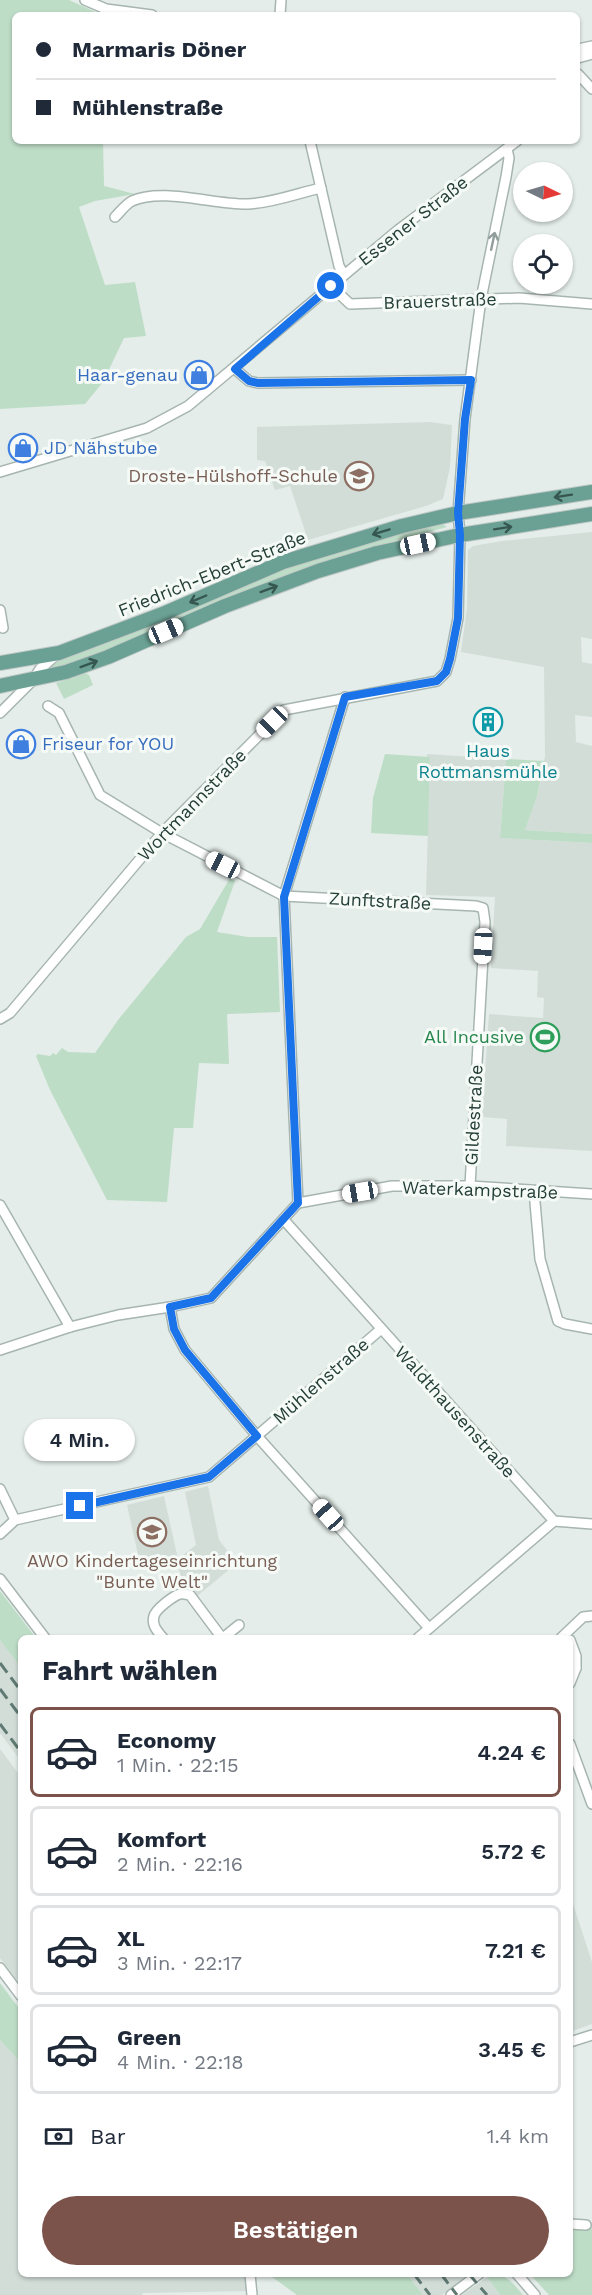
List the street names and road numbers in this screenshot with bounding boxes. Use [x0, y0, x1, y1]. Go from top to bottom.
street label: Essener Straße [354, 171, 472, 270]
street label: Brauerstraße [383, 288, 497, 313]
street label: Friedrich-Ebert-Straße [115, 526, 309, 621]
street label: Wortmannstraße [133, 744, 250, 865]
street label: Zunftstraße [328, 887, 432, 914]
street label: Gildestraße [460, 1064, 487, 1166]
street label: Waterkampstraße [402, 1176, 558, 1203]
street label: Mühlenstraße [268, 1333, 373, 1428]
street label: Waldthausenstraße [391, 1341, 520, 1482]

